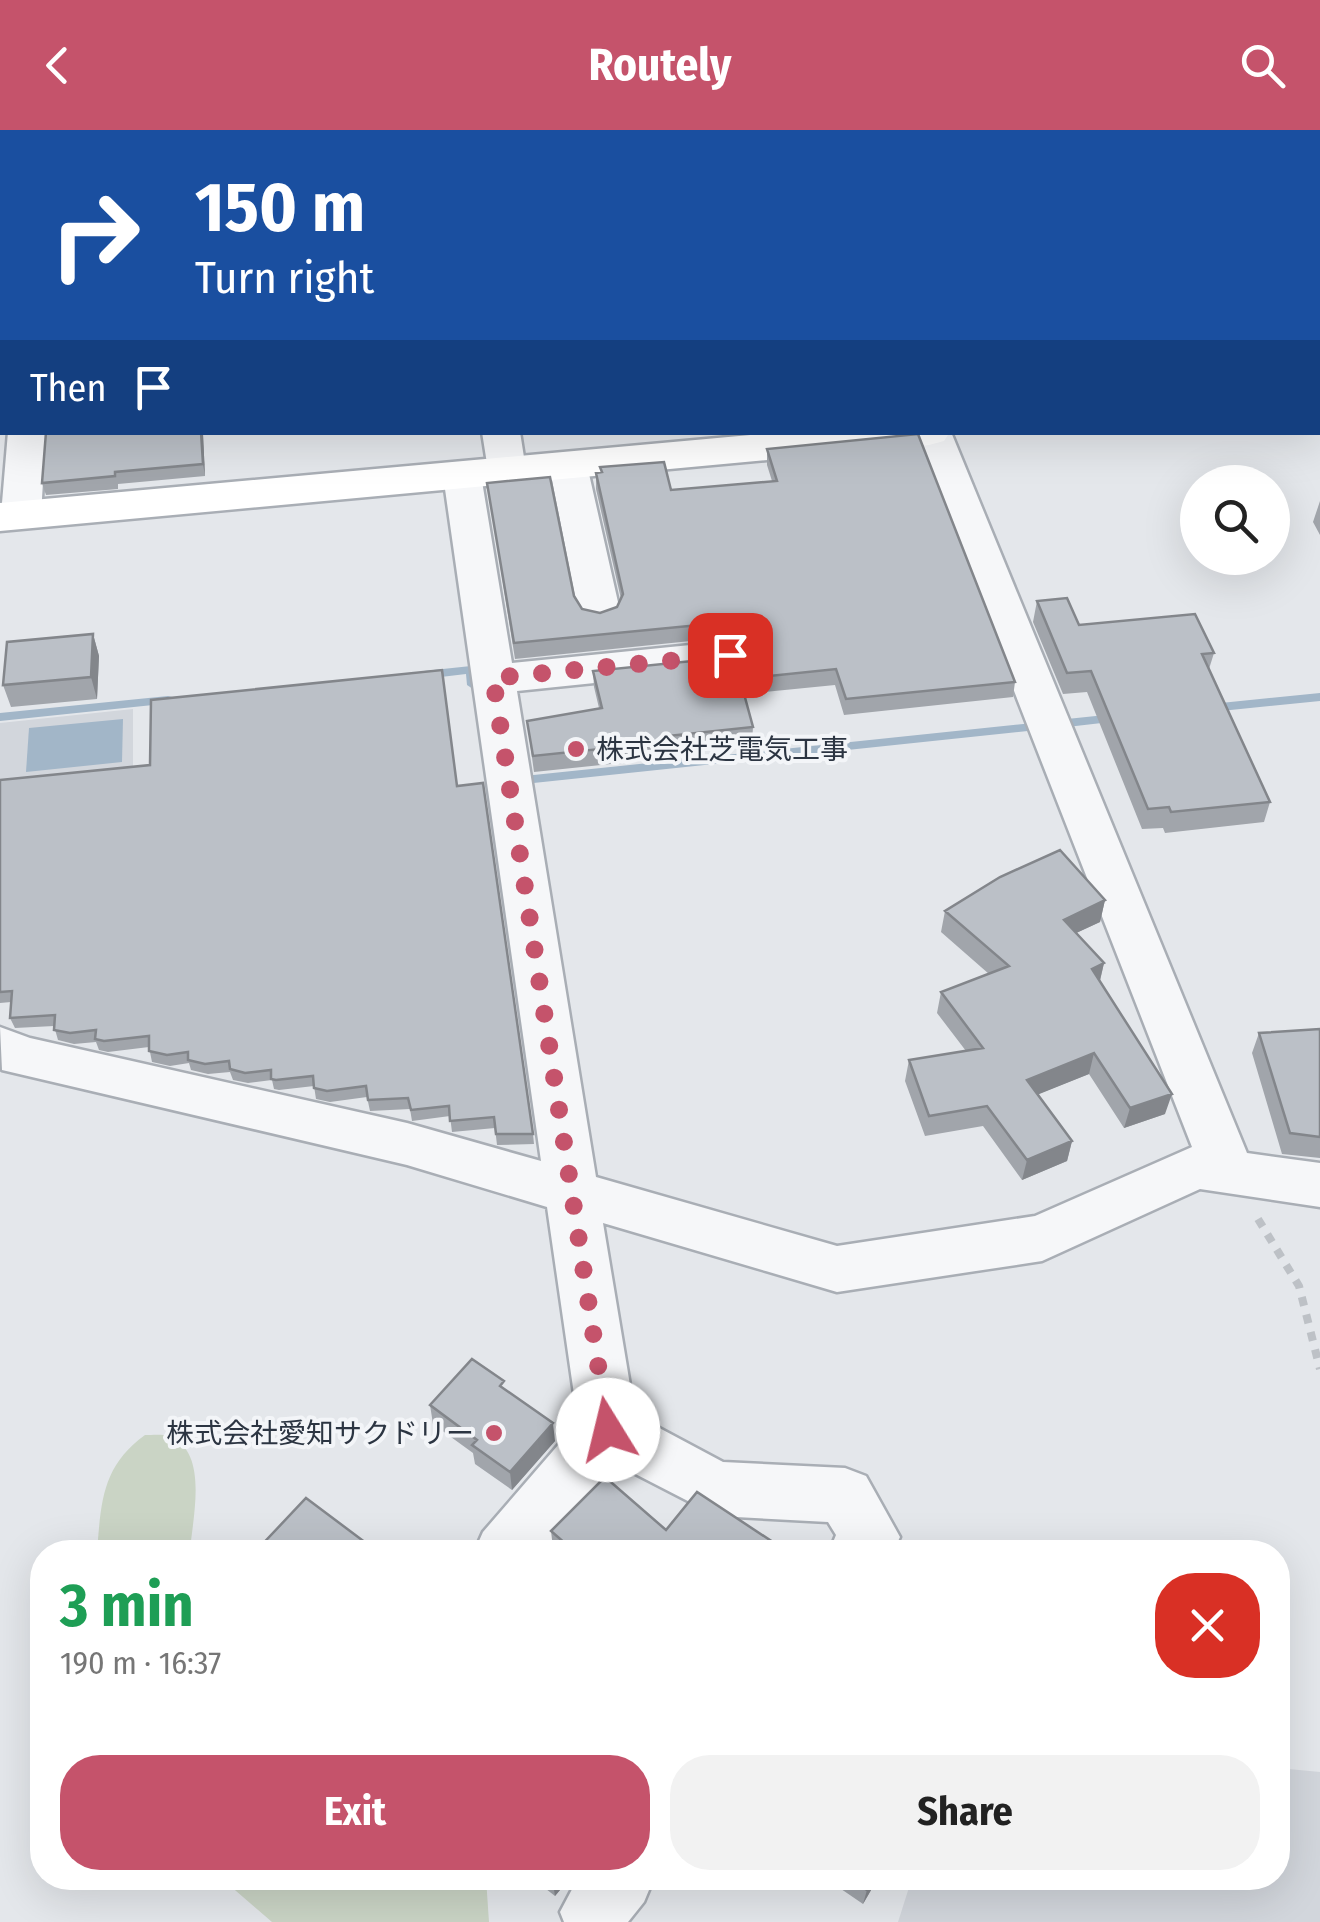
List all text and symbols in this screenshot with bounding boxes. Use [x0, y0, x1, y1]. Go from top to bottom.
icon: back [30, 38, 85, 93]
text: Routely [588, 38, 732, 92]
icon: search [1235, 38, 1290, 93]
text: 150 m [195, 166, 365, 250]
icon: right [30, 170, 160, 300]
text: Turn right [195, 251, 374, 305]
icon: arrive [126, 360, 181, 415]
text: Then [30, 365, 106, 411]
map controls [1180, 465, 1290, 575]
button: search [1180, 465, 1290, 575]
pin [688, 613, 773, 698]
icon: arrive [703, 628, 758, 683]
place label: 株式会社芝電気工事 [596, 733, 848, 766]
marker: 株式会社芝電気工事 [565, 738, 587, 760]
position arrow [556, 1378, 660, 1482]
place label: 株式会社愛知サクドリー [166, 1417, 474, 1450]
marker: 株式会社愛知サクドリー [483, 1422, 505, 1444]
text: 3 min [60, 1570, 194, 1642]
button: close [1155, 1573, 1260, 1678]
text: 190 m · 16:37 [60, 1644, 221, 1682]
button: Exit [60, 1755, 650, 1870]
button: Share [670, 1755, 1260, 1870]

